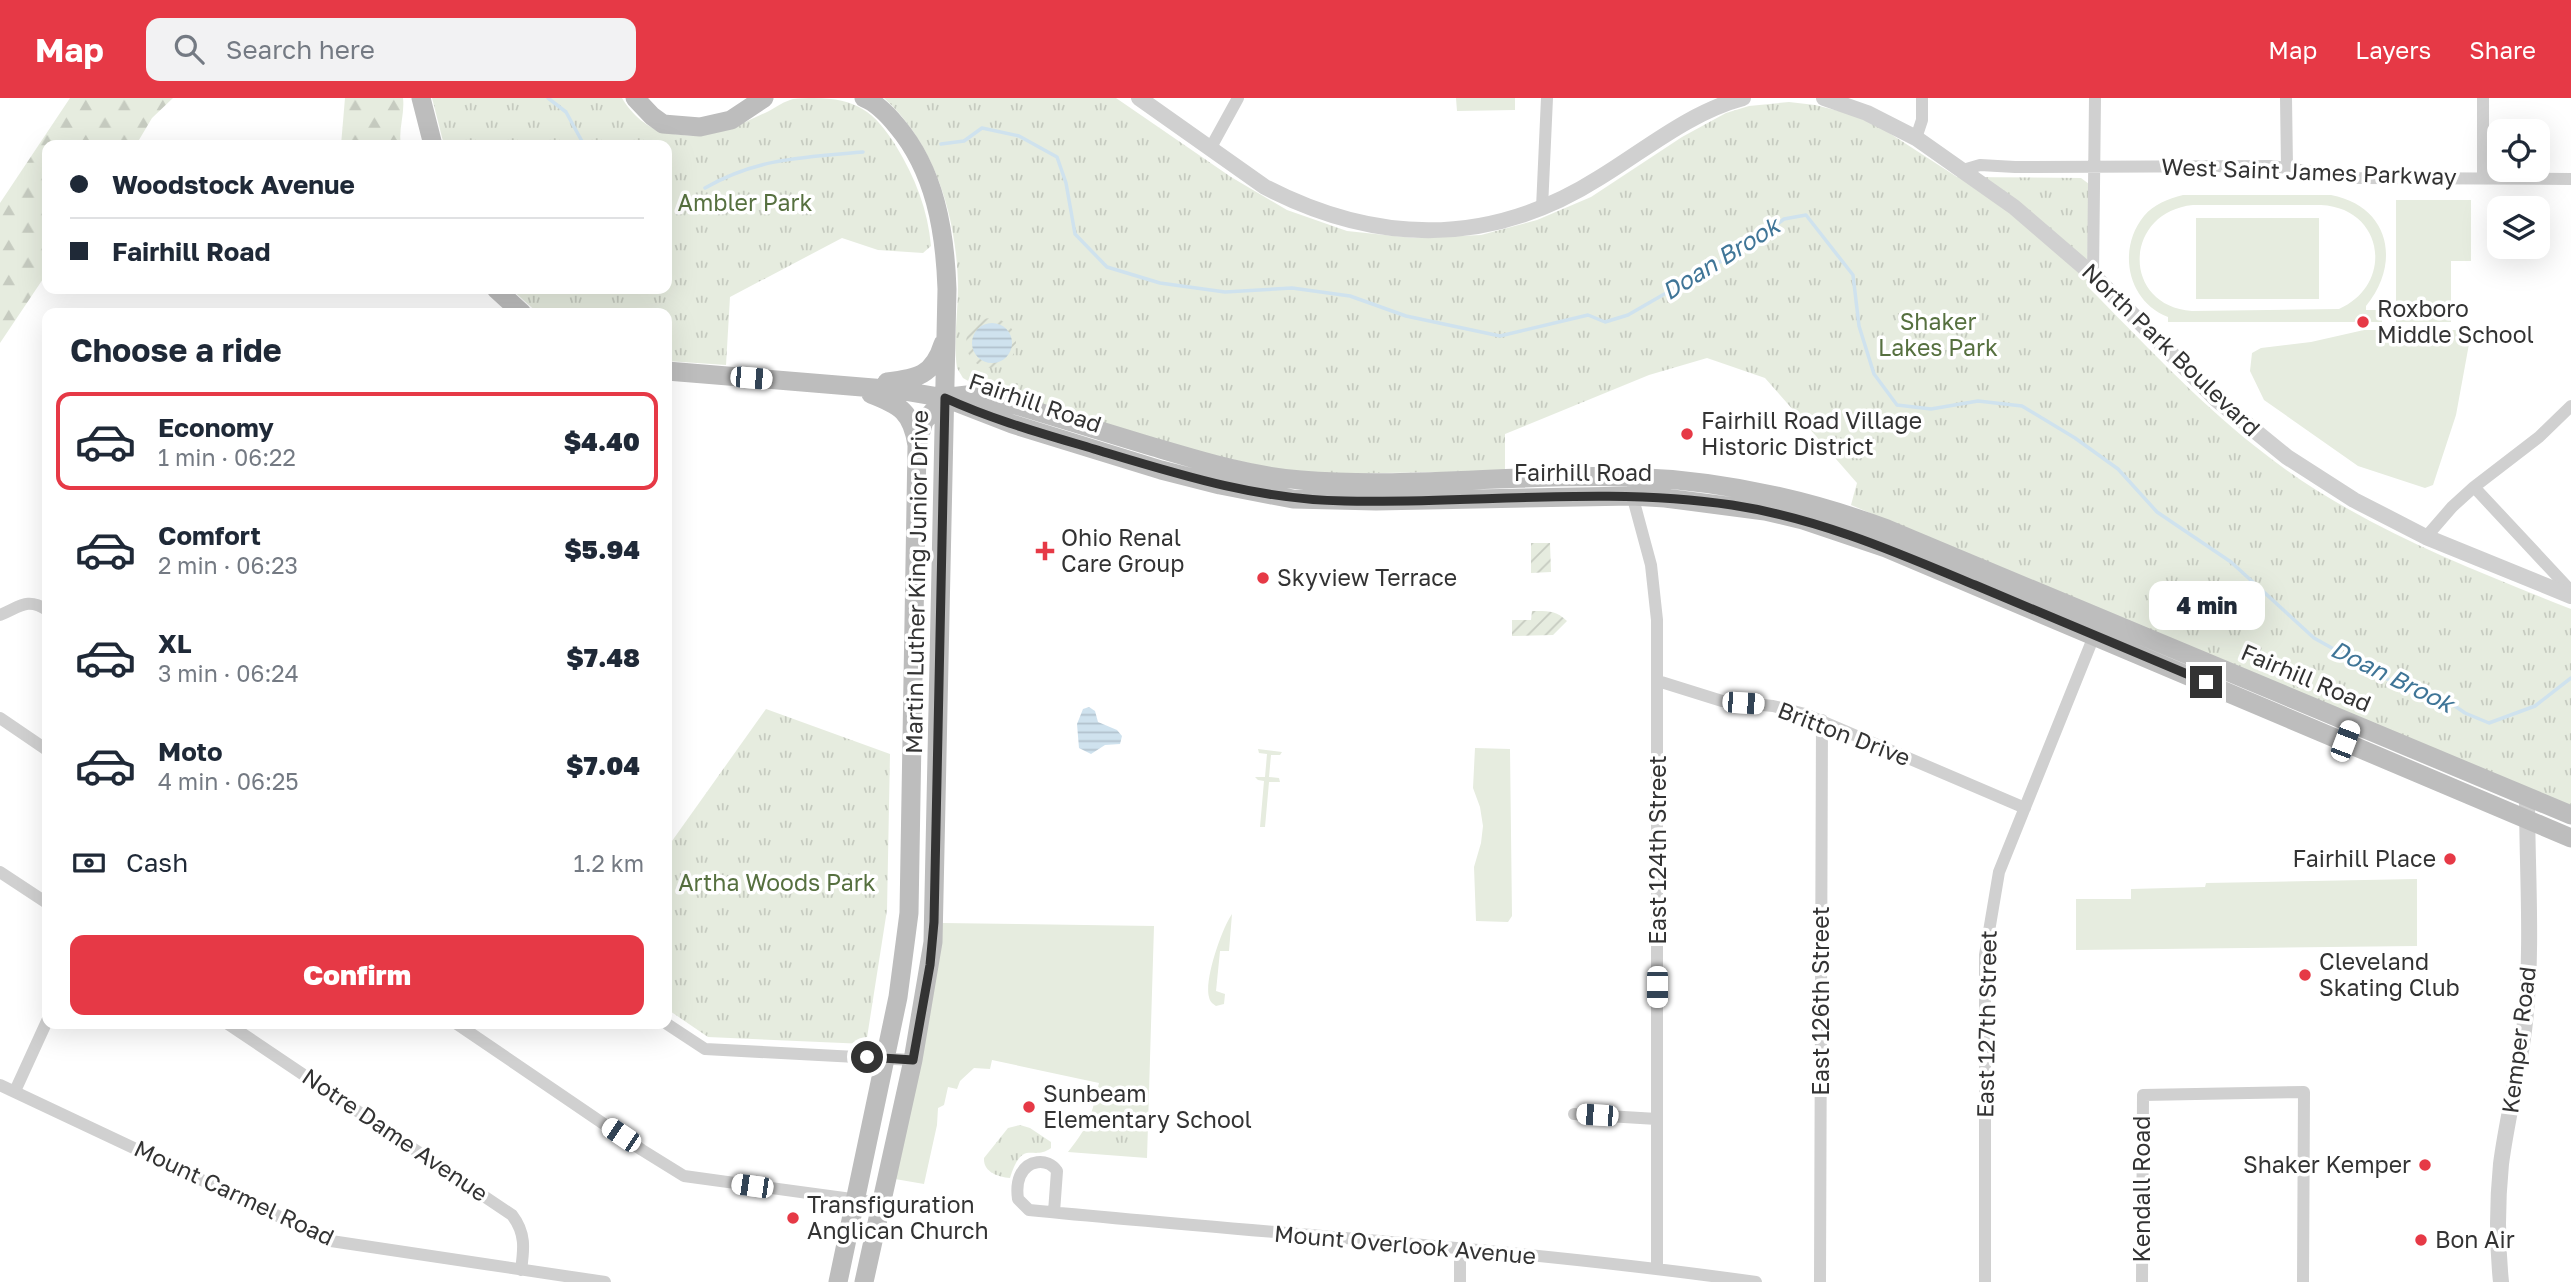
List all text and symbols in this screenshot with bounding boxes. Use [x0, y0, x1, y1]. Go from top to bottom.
search box [146, 18, 636, 81]
text: Map [35, 30, 104, 69]
icon: search [170, 30, 208, 68]
text: Search here [226, 34, 375, 65]
text: Map [2268, 35, 2317, 64]
text: Layers [2355, 35, 2431, 64]
text: Share [2469, 35, 2536, 64]
map controls [2487, 119, 2550, 259]
button: locate [2487, 119, 2550, 182]
street label: West Saint James Parkway [2161, 152, 2457, 190]
text: Woodstock Avenue [112, 169, 355, 200]
park label: Ambler Park [678, 188, 812, 216]
button: layers [2487, 196, 2550, 259]
water label: Doan Brook [1656, 209, 1786, 305]
text: Fairhill Road [112, 236, 270, 267]
street label: North Park Boulevard [2077, 257, 2267, 442]
place label: Roxboro Middle School [2377, 294, 2534, 348]
park label: Shaker Lakes Park [1878, 307, 1998, 361]
marker: Roxboro Middle School [2355, 314, 2371, 330]
text: Choose a ride [70, 331, 282, 369]
car [730, 366, 773, 390]
street label: Fairhill Road [965, 366, 1105, 438]
place label: Fairhill Road Village Historic District [1701, 406, 1922, 460]
icon: car [74, 410, 137, 473]
street label: Martin Luther King Junior Drive [899, 410, 933, 754]
text: Economy [158, 412, 274, 443]
text: $4.40 [564, 426, 640, 457]
marker: Fairhill Road Village Historic District [1679, 426, 1695, 442]
text: 1 min · 06:22 [158, 443, 296, 471]
street label: Fairhill Road [1514, 458, 1652, 486]
icon: car [74, 518, 137, 581]
text: Comfort [158, 520, 261, 551]
place label: Ohio Renal Care Group [1061, 523, 1184, 577]
text: $5.94 [564, 534, 640, 565]
marker: Ohio Renal Care Group [1035, 541, 1055, 561]
text: 2 min · 06:23 [158, 551, 298, 579]
place label: Skyview Terrace [1277, 563, 1457, 591]
marker: Skyview Terrace [1255, 570, 1271, 586]
callout: 4 min [2148, 580, 2264, 630]
text: 4 min [2177, 591, 2237, 619]
icon: car [74, 626, 137, 689]
text: XL [158, 628, 192, 659]
water label: Doan Brook [2326, 633, 2461, 719]
street label: Fairhill Road [2237, 637, 2376, 717]
text: $7.48 [566, 642, 640, 673]
text: 3 min · 06:24 [158, 659, 299, 687]
route end [2190, 666, 2222, 698]
car [1722, 691, 1765, 715]
street label: Britton Drive [1774, 695, 1914, 771]
car [2328, 718, 2363, 764]
icon: car [74, 734, 137, 797]
text: Moto [158, 736, 223, 767]
text: $7.04 [566, 750, 640, 781]
street label: East 124th Street [1643, 755, 1671, 945]
text: 4 min · 06:25 [158, 767, 299, 795]
icon: cash [70, 844, 108, 882]
place label: Fairhill Place [2293, 844, 2436, 872]
text: Cash [126, 847, 188, 878]
text: 1.2 km [574, 849, 644, 877]
marker: Fairhill Place [2442, 851, 2458, 867]
park label: Artha Woods Park [678, 868, 876, 896]
street label: East 126th Street [1806, 906, 1834, 1096]
street label: East 127th Street [1970, 930, 2002, 1118]
button: Confirm [70, 935, 644, 1015]
place label: Cleveland Skating Club [2319, 947, 2460, 1001]
street label: Kemper Road [2495, 965, 2541, 1115]
car [1647, 966, 1668, 1008]
marker: Cleveland Skating Club [2297, 967, 2313, 983]
route start [851, 1041, 883, 1073]
street label: Notre Dame Avenue [297, 1062, 494, 1207]
place label: Sunbeam Elementary School [1043, 1079, 1252, 1133]
marker: Sunbeam Elementary School [1021, 1099, 1037, 1115]
car [1576, 1103, 1619, 1127]
car [598, 1115, 645, 1155]
street label: Kendall Road [2127, 1116, 2155, 1262]
street label: Mount Carmel Road [130, 1134, 339, 1251]
place label: Shaker Kemper [2243, 1150, 2411, 1178]
marker: Shaker Kemper [2417, 1157, 2433, 1173]
car [730, 1173, 775, 1199]
place label: Transfiguration Anglican Church [807, 1190, 989, 1244]
marker: Transfiguration Anglican Church [785, 1210, 801, 1226]
street label: Mount Overlook Avenue [1273, 1219, 1537, 1269]
place label: Bon Air [2435, 1225, 2515, 1253]
marker: Bon Air [2413, 1232, 2429, 1248]

